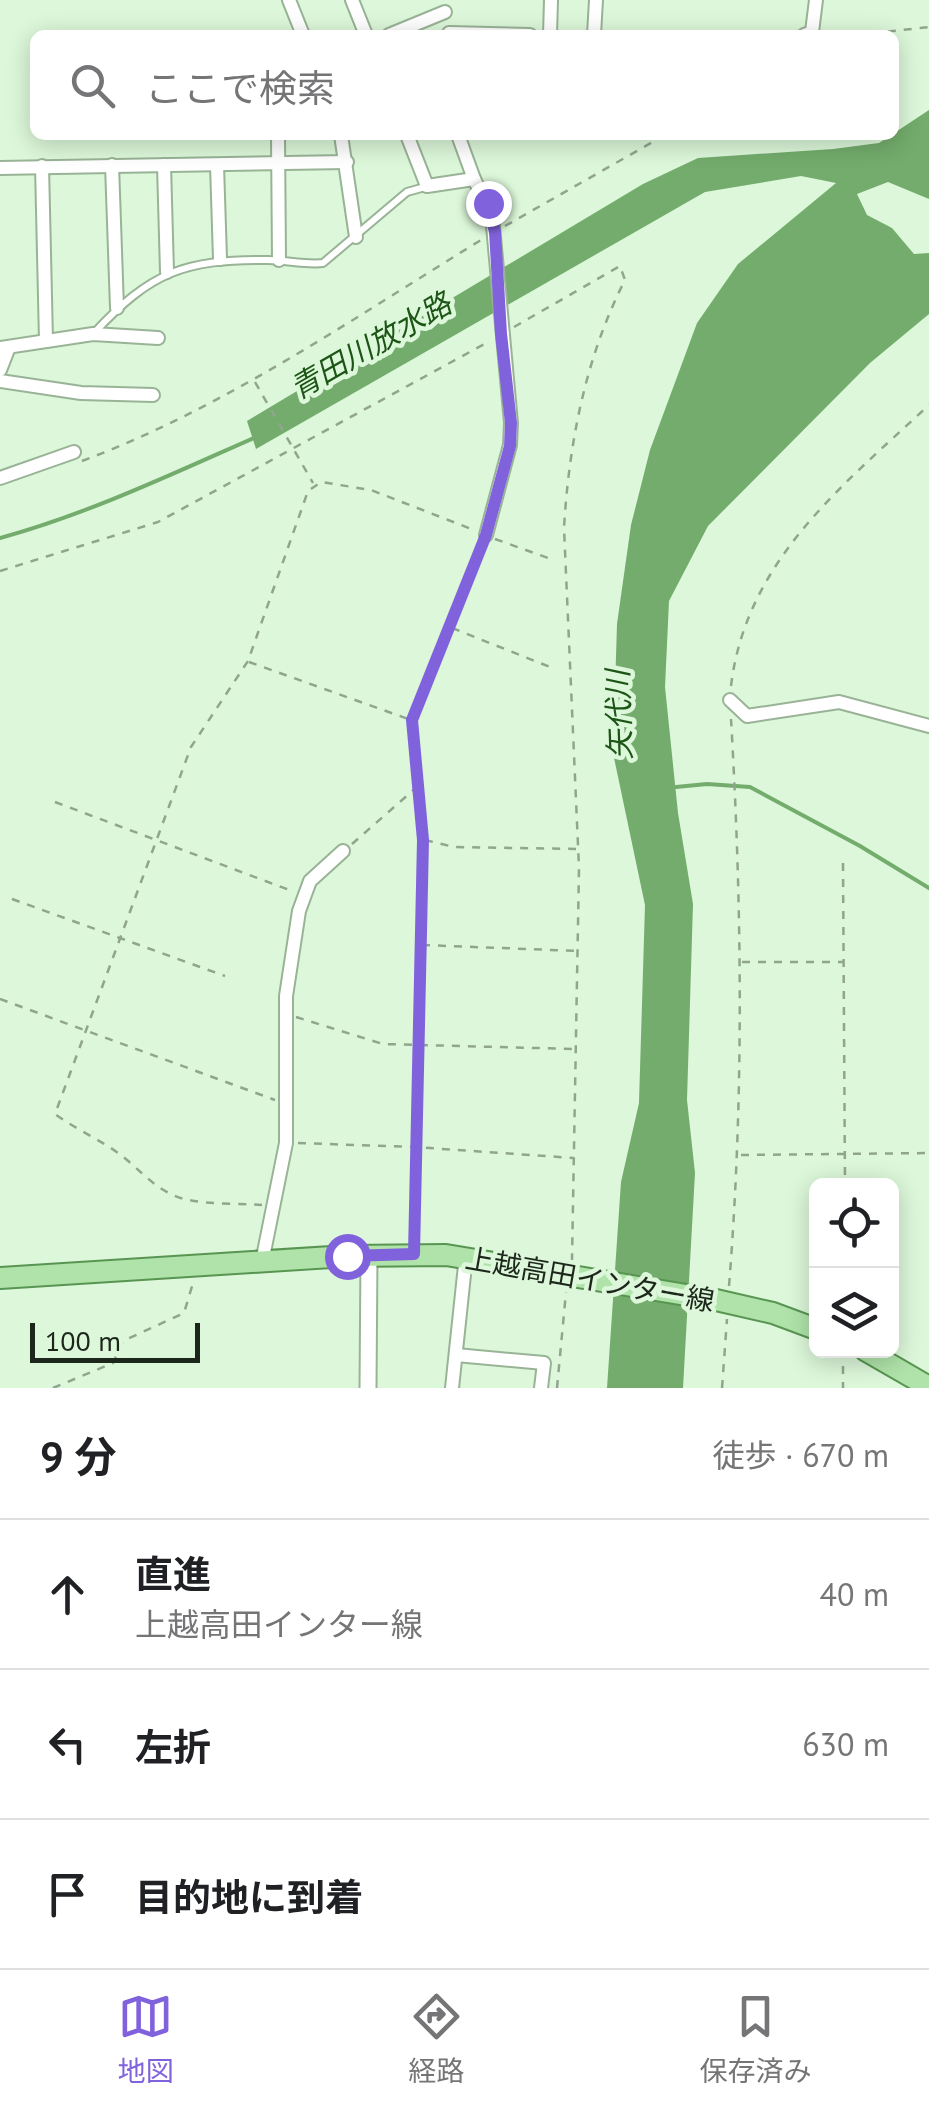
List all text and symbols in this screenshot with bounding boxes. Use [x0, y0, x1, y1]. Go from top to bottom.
search box [30, 30, 899, 140]
icon: search [65, 58, 120, 113]
text: ここで検索 [145, 63, 335, 112]
route end [466, 181, 512, 227]
water label: 青田川放水路 [282, 282, 460, 407]
water label: 矢代川 [597, 666, 639, 761]
map controls [809, 1178, 899, 1358]
button: locate [809, 1178, 899, 1268]
route start [325, 1234, 371, 1280]
street label: 上越高田インター線 [463, 1239, 717, 1319]
button: layers [809, 1268, 899, 1358]
scale bar [30, 1318, 200, 1362]
text: 100 m [45, 1322, 121, 1359]
text: 9 分 [40, 1429, 116, 1484]
text: 徒歩 · 670 m [713, 1434, 889, 1476]
text: 直進 [135, 1549, 211, 1598]
icon: ahead [40, 1567, 95, 1622]
text: 40 m [820, 1573, 889, 1615]
text: 上越高田インター線 [135, 1603, 423, 1645]
icon: left [40, 1717, 95, 1772]
text: 左折 [135, 1722, 211, 1771]
text: 630 m [802, 1723, 889, 1765]
icon: arrive [40, 1867, 95, 1922]
text: 目的地に到着 [135, 1872, 363, 1921]
tab: 地図 [117, 1989, 174, 2089]
tab: 経路 [408, 1989, 465, 2089]
tab: 保存済み [699, 1989, 812, 2089]

